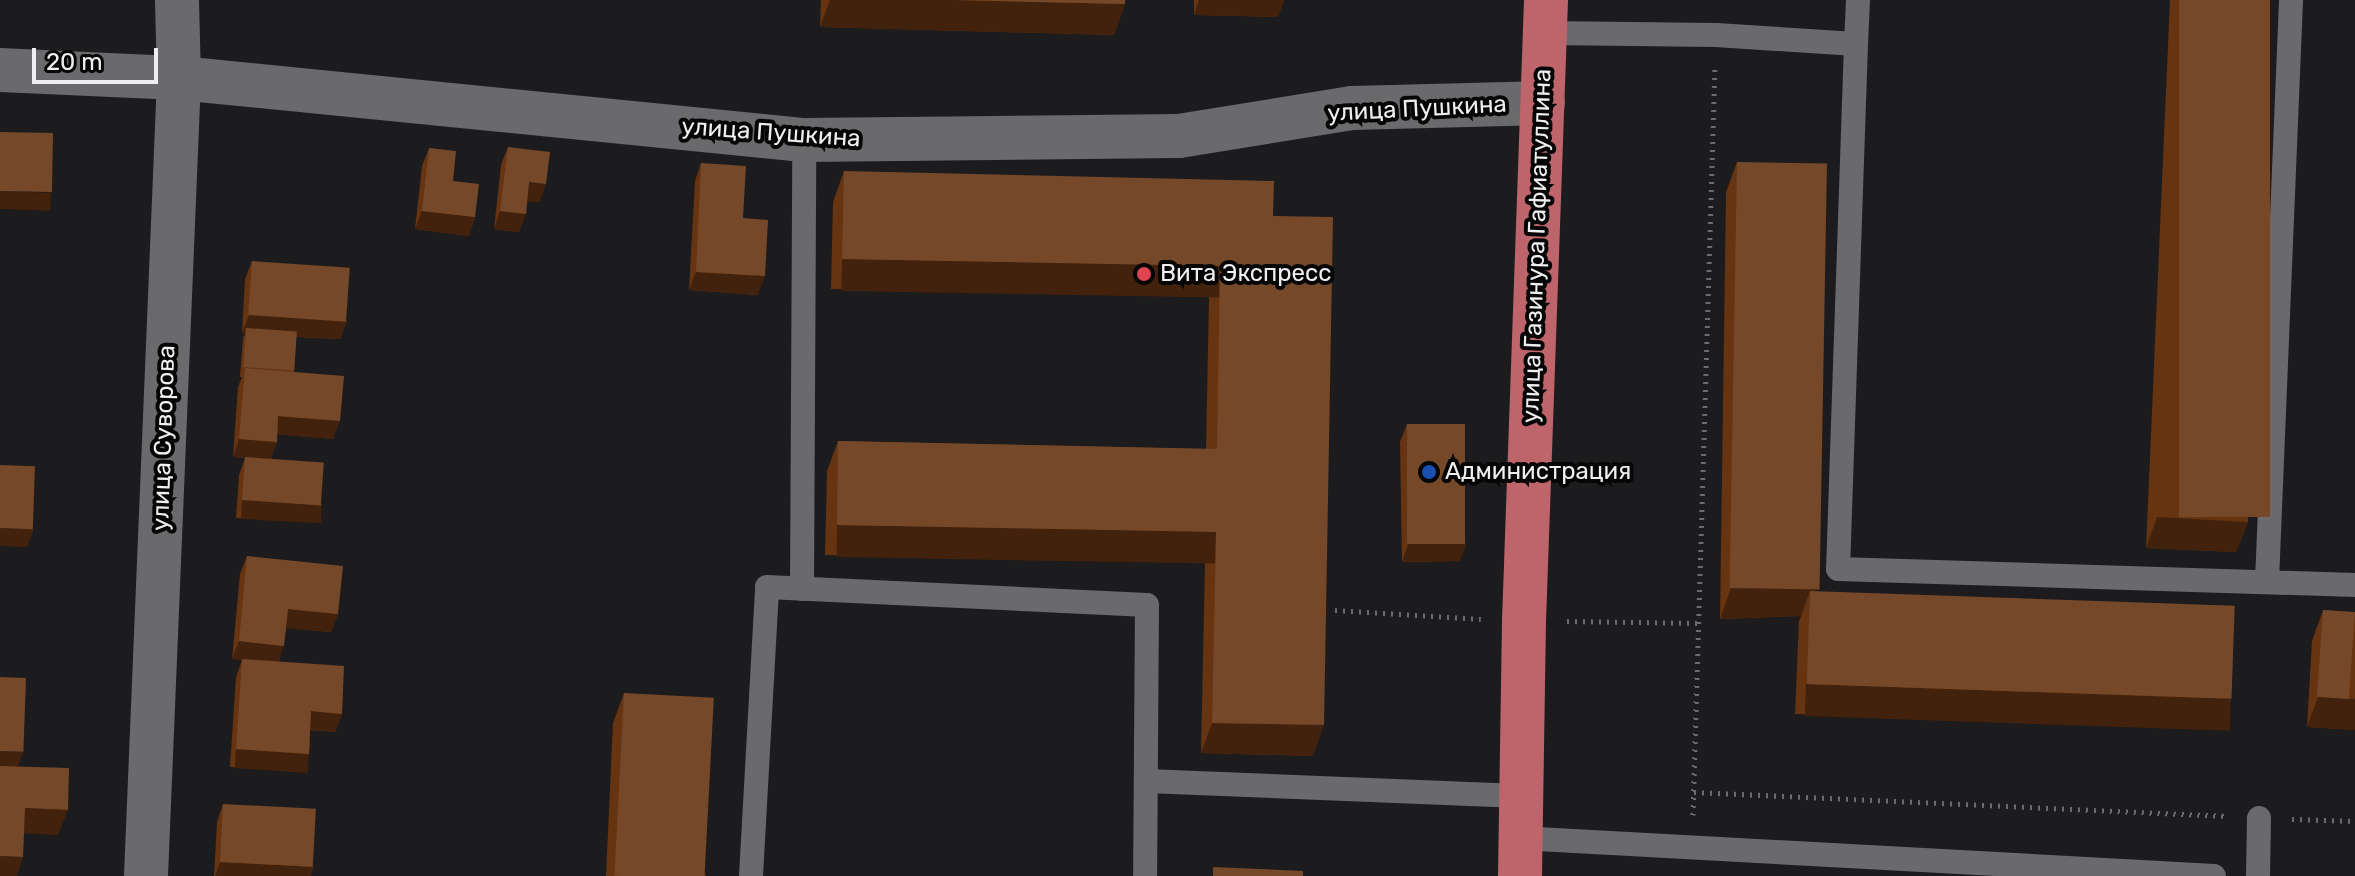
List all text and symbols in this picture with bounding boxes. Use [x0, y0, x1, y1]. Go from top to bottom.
scale bar [36, 32, 162, 82]
text: 20 m [46, 48, 103, 76]
street label: улица Газинура Гафиатуллина [1516, 68, 1558, 424]
street label: улица Пушкина [1327, 90, 1507, 128]
street label: улица Пушкина [681, 112, 861, 154]
place label: Вита Экспресс [1160, 260, 1331, 288]
marker: Вита Экспресс [1135, 265, 1153, 283]
street label: улица Суворова [146, 345, 182, 531]
place label: Администрация [1445, 458, 1631, 486]
marker: Администрация [1420, 463, 1438, 481]

